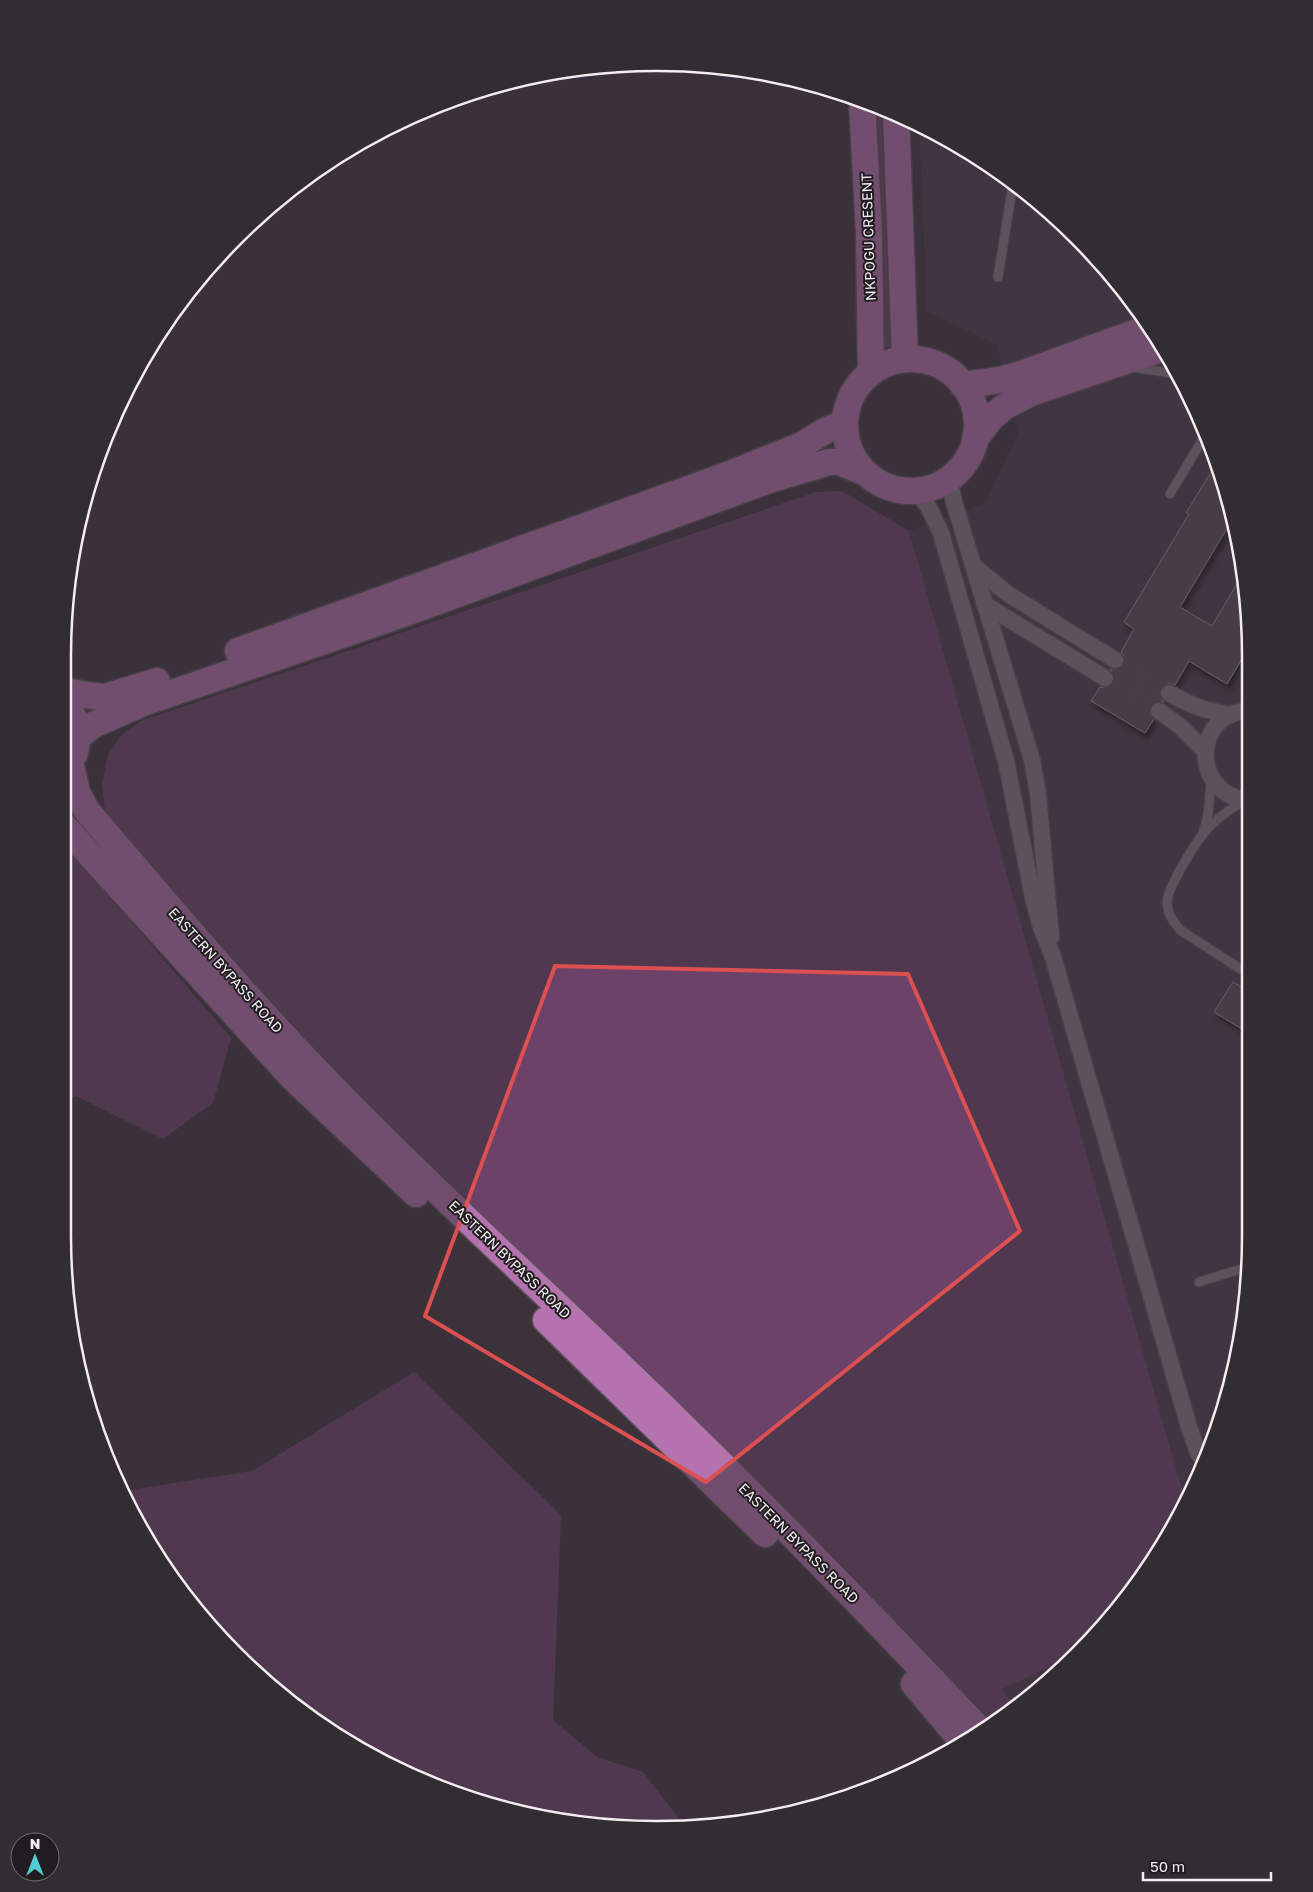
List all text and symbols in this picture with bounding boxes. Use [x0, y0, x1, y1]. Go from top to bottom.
street label: NKPOGU CRESENT [857, 173, 879, 301]
street label: EASTERN BYPASS ROAD [165, 904, 287, 1036]
street label: EASTERN BYPASS ROAD [446, 1196, 574, 1322]
street label: EASTERN BYPASS ROAD [735, 1479, 863, 1607]
north arrow [10, 1832, 60, 1882]
text: N [30, 1835, 40, 1852]
scale bar [1143, 1850, 1270, 1882]
text: 50 m [1150, 1857, 1185, 1875]

